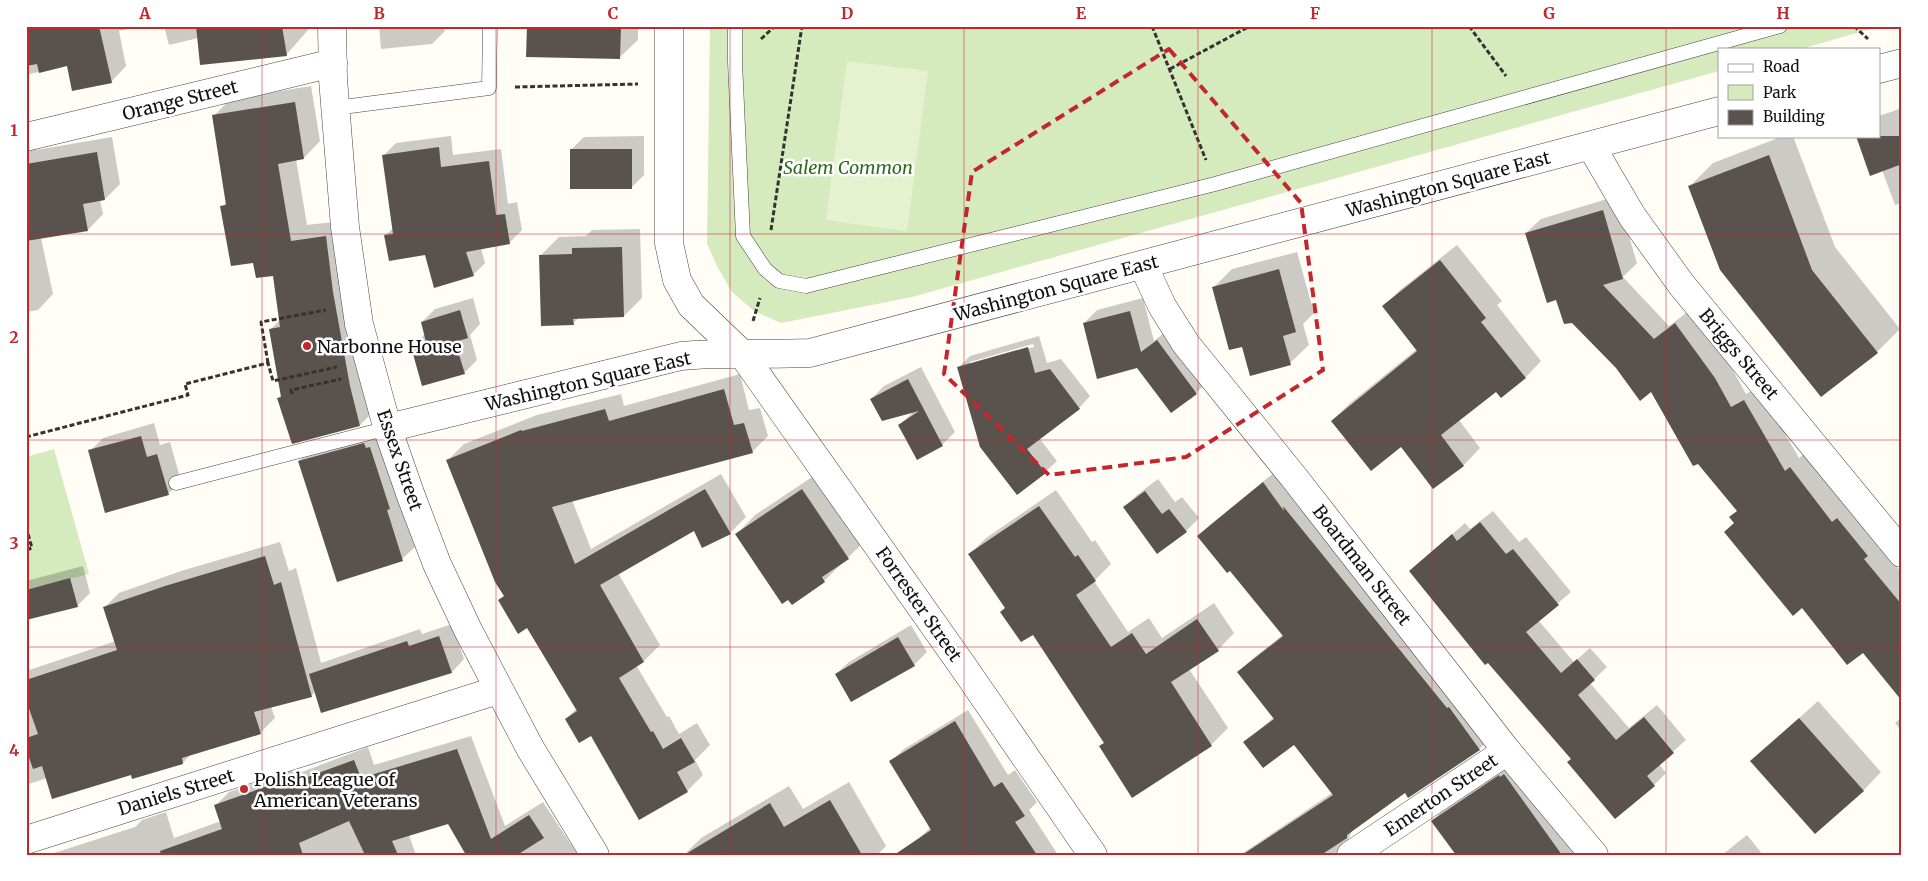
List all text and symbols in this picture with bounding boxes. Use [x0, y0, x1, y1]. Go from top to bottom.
text: A [138, 3, 151, 23]
text: B [373, 3, 385, 23]
text: C [608, 3, 618, 23]
text: D [841, 3, 853, 23]
text: E [1076, 3, 1087, 23]
text: F [1310, 3, 1320, 23]
text: G [1543, 3, 1555, 23]
text: H [1776, 3, 1790, 23]
legend [1718, 48, 1880, 138]
text: Road [1763, 57, 1799, 76]
street label: Orange Street [120, 75, 240, 125]
text: Park [1763, 83, 1797, 102]
text: Building [1763, 107, 1825, 126]
text: 1 [10, 120, 18, 140]
street label: Washington Square East [1342, 146, 1553, 223]
park label: Salem Common [783, 156, 913, 179]
street label: Washington Square East [950, 250, 1161, 327]
street label: Briggs Street [1694, 304, 1784, 404]
text: 2 [9, 327, 19, 347]
place label: Narbonne House [317, 335, 462, 358]
marker: Narbonne House [301, 340, 313, 352]
street label: Washington Square East [482, 346, 693, 416]
street label: Essex Street [372, 407, 428, 513]
street label: Boardman Street [1308, 500, 1416, 630]
text: 3 [9, 533, 19, 553]
street label: Forrester Street [871, 542, 967, 666]
text: 4 [9, 740, 19, 760]
street label: Emerton Street [1380, 749, 1502, 841]
street label: Daniels Street [115, 763, 237, 821]
place label: Polish League of American Veterans [253, 768, 418, 812]
marker: Polish League of American Veterans [238, 783, 250, 795]

